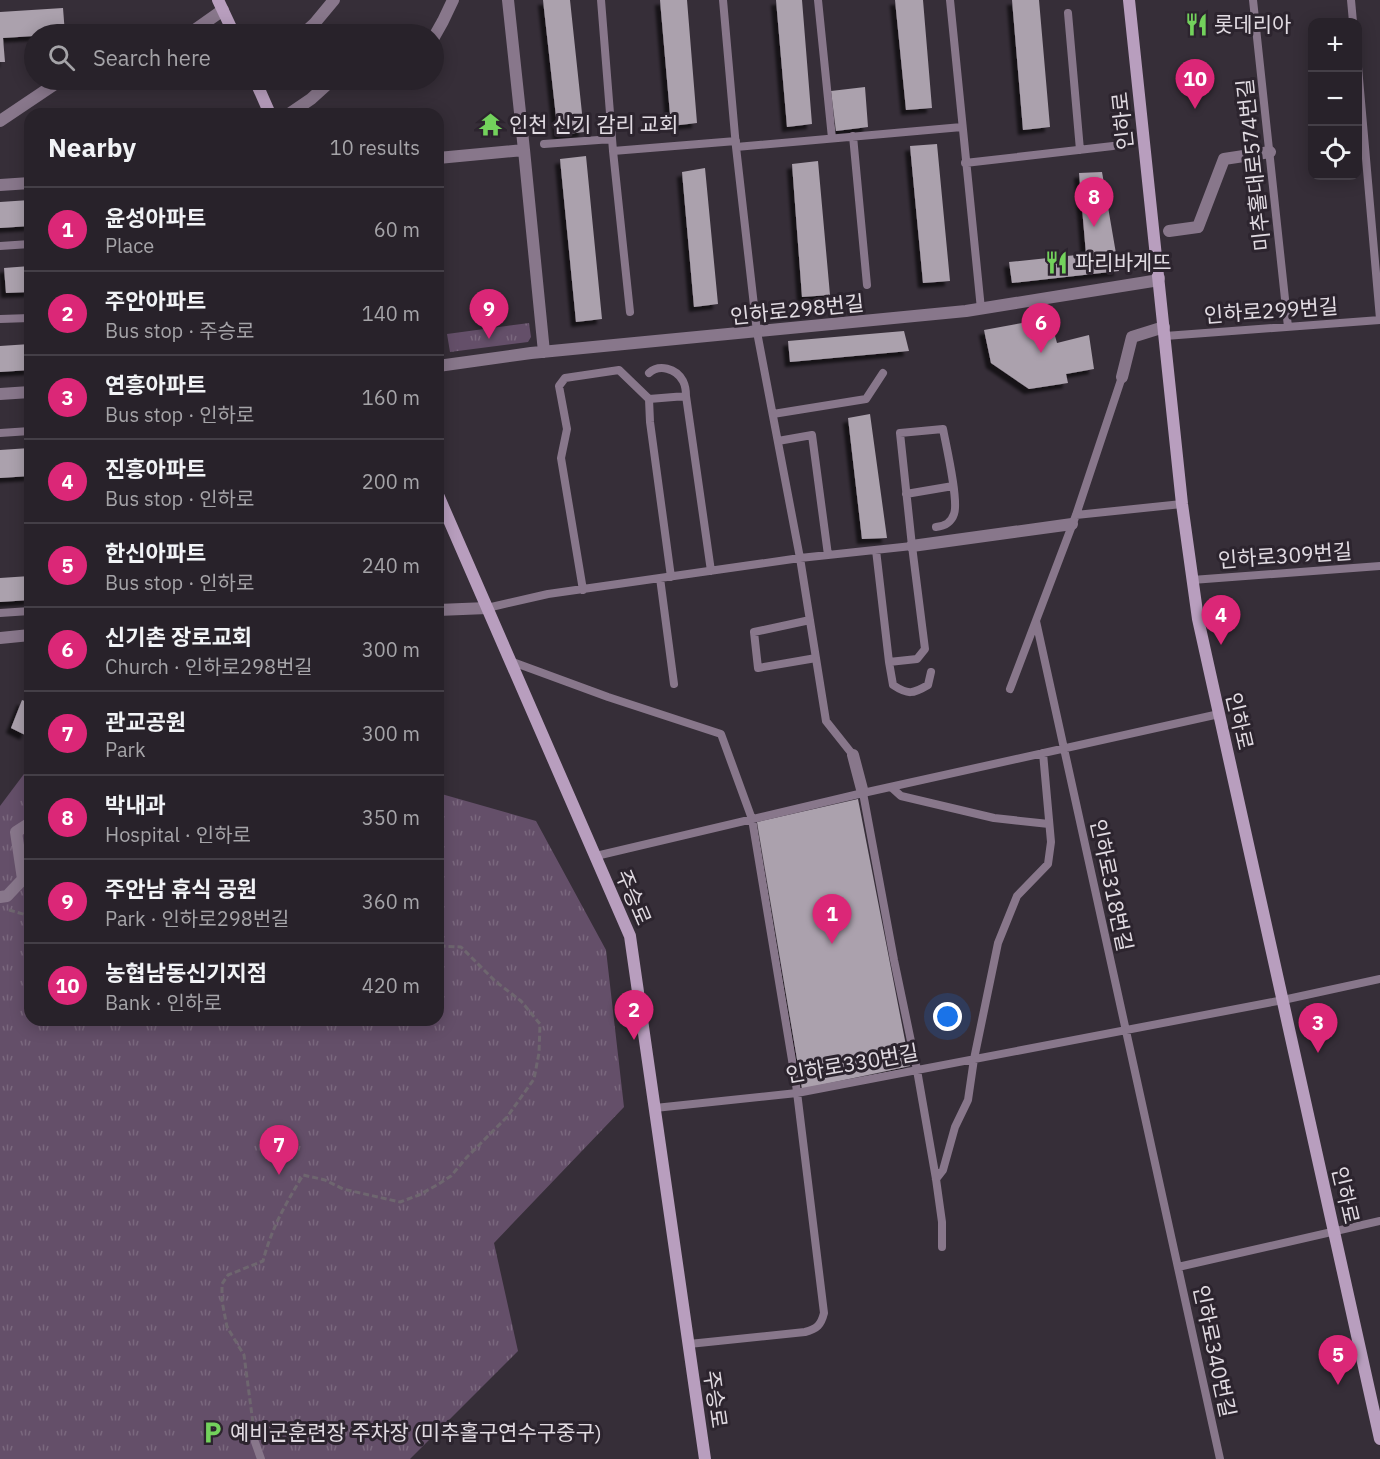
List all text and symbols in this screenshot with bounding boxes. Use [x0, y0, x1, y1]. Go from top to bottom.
place label: 롯데리아 [1214, 10, 1291, 38]
restaurant icon: 롯데리아 [1183, 11, 1209, 37]
map controls [1308, 18, 1362, 180]
button: + [1308, 18, 1362, 72]
search box [24, 24, 444, 90]
icon: search [45, 41, 78, 74]
text: Search here [93, 43, 211, 72]
pin: 10 [1176, 60, 1214, 109]
button: − [1308, 72, 1362, 126]
street label: 미추홀대로574번길 [1230, 77, 1276, 253]
street label: 인하로 [1105, 91, 1139, 151]
place label: 인천 신기 감리 교회 [509, 110, 678, 138]
temple icon: 인천 신기 감리 교회 [478, 111, 504, 137]
button: locate [1308, 126, 1362, 180]
text: Nearby [48, 130, 136, 164]
text: 10 results [330, 134, 420, 161]
pin: 8 [1074, 178, 1114, 227]
text: 윤성아파트 [105, 203, 206, 232]
text: 1 [62, 216, 74, 243]
text: 60 m [374, 216, 420, 243]
text: Place [105, 232, 154, 259]
place label: 파리바게뜨 [1075, 248, 1172, 276]
restaurant icon: 파리바게뜨 [1044, 249, 1070, 275]
text: 주안아파트 [105, 286, 206, 315]
street label: 인하로298번길 [729, 288, 865, 330]
pin: 9 [470, 290, 508, 339]
street label: 인하로299번길 [1203, 291, 1339, 329]
text: 2 [62, 300, 74, 327]
text: 140 m [362, 300, 420, 327]
pin: 6 [1022, 304, 1060, 353]
text: Bus stop · 주승로 [105, 317, 254, 344]
text: 연흥아파트 [105, 370, 206, 399]
text: 3 [62, 384, 74, 411]
text: 160 m [362, 384, 420, 411]
text: Bus stop · 인하로 [105, 401, 254, 428]
text: 진흥아파트 [105, 454, 206, 483]
text: 4 [62, 468, 74, 495]
text: 200 m [362, 468, 420, 495]
text: Bus stop · 인하로 [105, 485, 254, 512]
street label: 인하로309번길 [1217, 536, 1353, 574]
text: 한신아파트 [105, 538, 206, 567]
text: 5 [62, 552, 74, 579]
text: 240 m [362, 552, 420, 579]
text: Bus stop · 인하로 [105, 569, 254, 596]
pin: 4 [1202, 596, 1240, 645]
text: 신기촌 장로교회 [105, 622, 252, 651]
text: 6 [62, 636, 74, 663]
text: 300 m [362, 636, 420, 663]
text: Church · 인하로298번길 [105, 653, 313, 680]
street label: 인하로 [1220, 690, 1260, 752]
text: 관교공원 [105, 707, 186, 736]
text: 7 [62, 720, 74, 747]
text: 300 m [362, 720, 420, 747]
text: Park [105, 736, 145, 763]
text: 박내과 [105, 790, 166, 819]
text: 8 [62, 804, 74, 831]
text: 350 m [362, 804, 420, 831]
street label: 인하로318번길 [1084, 816, 1140, 954]
text: Hospital · 인하로 [105, 821, 251, 848]
street label: 주승로 [610, 865, 658, 929]
text: 주안남 휴식 공원 [105, 874, 257, 903]
text: 9 [62, 888, 74, 915]
text: 360 m [362, 888, 420, 915]
pin: 1 [812, 894, 852, 944]
text: Park · 인하로298번길 [105, 905, 289, 932]
text: 농협남동신기지점 [105, 958, 267, 987]
text: 10 [56, 972, 80, 999]
text: 420 m [362, 972, 420, 999]
text: Bank · 인하로 [105, 989, 222, 1016]
pin: 2 [614, 990, 654, 1040]
your location [933, 1002, 962, 1031]
pin: 3 [1298, 1004, 1338, 1053]
street label: 인하로330번길 [783, 1038, 921, 1088]
pin: 7 [260, 1126, 298, 1175]
street label: 인하로 [1326, 1164, 1366, 1226]
street label: 인하로340번길 [1187, 1282, 1243, 1420]
pin: 5 [1318, 1336, 1358, 1385]
street label: 주승로 [698, 1368, 734, 1430]
place label: 예비군훈련장 주차장 (미추홀구연수구중구) [230, 1418, 602, 1446]
parking icon: 예비군훈련장 주차장 (미추홀구연수구중구) [199, 1419, 225, 1445]

